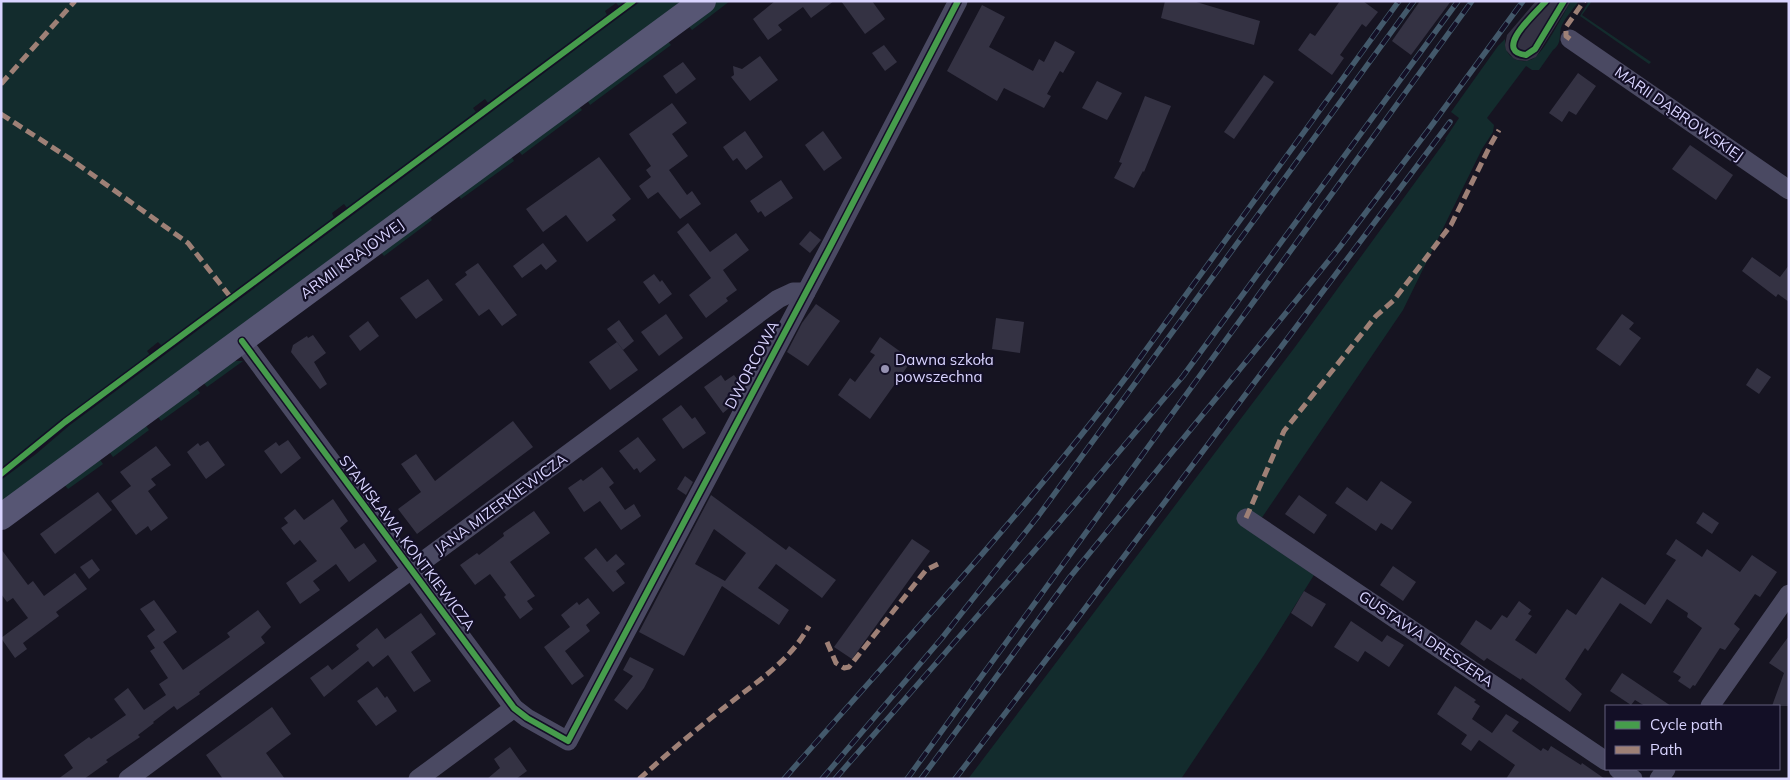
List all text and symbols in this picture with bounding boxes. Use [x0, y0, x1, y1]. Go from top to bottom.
street label: MARII DĄBROWSKIEJ [1611, 62, 1747, 165]
street label: ARMII KRAJOWEJ [296, 215, 407, 303]
street label: DWORCOWA [720, 317, 783, 412]
place label: Dawna szkoła powszechna [895, 350, 994, 386]
marker: Dawna szkoła powszechna [879, 363, 891, 375]
street label: JANA MIZERKIEWICZA [431, 449, 571, 558]
street label: STANISŁAWA KONTKIEWICZA [335, 451, 480, 634]
street label: GUSTAWA DRESZERA [1355, 586, 1497, 691]
legend [1605, 705, 1780, 770]
text: Cycle path [1650, 715, 1723, 734]
text: Path [1650, 740, 1682, 759]

